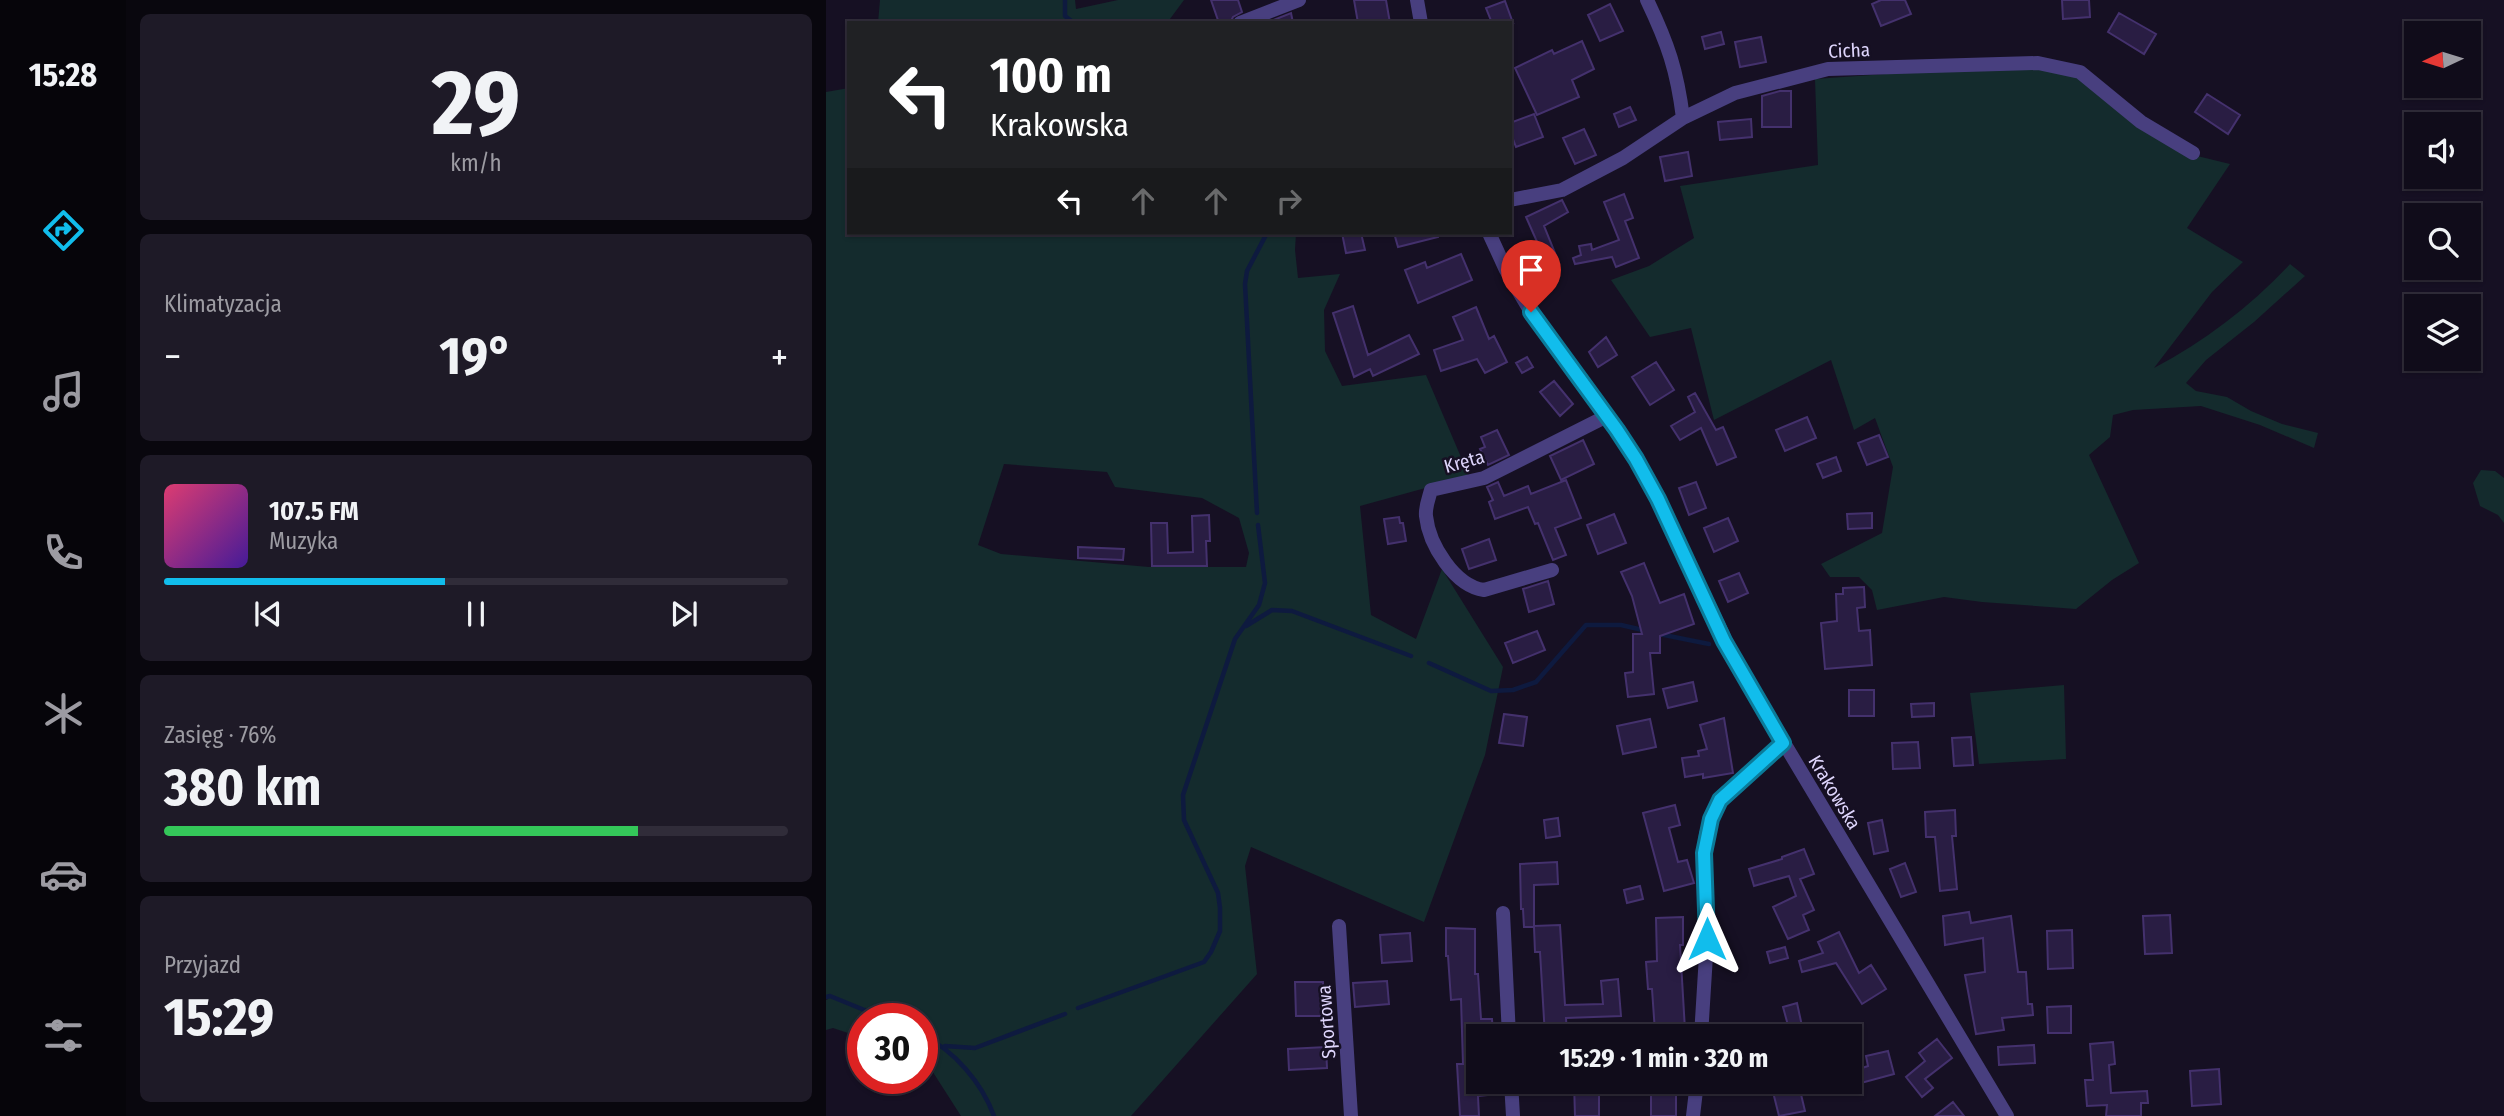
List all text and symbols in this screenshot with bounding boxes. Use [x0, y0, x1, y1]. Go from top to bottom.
north arrow [2404, 21, 2482, 98]
map controls [2404, 21, 2481, 371]
street label: Cicha [1827, 38, 1871, 63]
text: 100 m [990, 46, 1112, 105]
text: 29 [432, 49, 520, 158]
icon: left [875, 49, 966, 140]
text: 15:28 [29, 56, 97, 94]
text: Krakowska [990, 106, 1129, 144]
button: sound [2404, 112, 2481, 189]
text: km/h [450, 149, 502, 177]
icon: left [1051, 182, 1089, 220]
icon: ahead [1124, 182, 1162, 220]
icon: ahead [1197, 182, 1235, 220]
icon: right [1270, 182, 1308, 220]
button: search [2404, 203, 2481, 280]
icon: directions [39, 206, 88, 255]
pin [1501, 240, 1561, 312]
icon: arrive [1512, 251, 1550, 289]
text: Klimatyzacja [164, 290, 282, 318]
button: layers [2404, 294, 2481, 371]
text: 19° [439, 325, 513, 388]
text: − [164, 334, 181, 380]
text: + [771, 334, 788, 380]
icon: music [39, 367, 88, 416]
street label: Kręta [1441, 445, 1487, 478]
text: 107.5 FM [269, 496, 359, 527]
text: Muzyka [269, 527, 338, 555]
icon: phone [39, 528, 88, 577]
icon: previous [249, 595, 287, 633]
icon: pause [457, 595, 495, 633]
icon: next [665, 595, 703, 633]
icon: climate [39, 689, 88, 738]
text: Zasięg · 76% [164, 721, 277, 749]
street label: Krakowska [1803, 751, 1866, 834]
text: 380 km [164, 756, 321, 819]
icon: car [39, 850, 88, 899]
position arrow [1670, 902, 1744, 976]
text: Przyjazd [164, 951, 241, 979]
street label: Sportowa [1312, 984, 1341, 1059]
text: 15:29 [164, 986, 274, 1049]
speed limit sign: 30 [847, 1003, 938, 1094]
icon: filters [39, 1011, 88, 1060]
text: 15:29 · 1 min · 320 m [1560, 1043, 1768, 1074]

